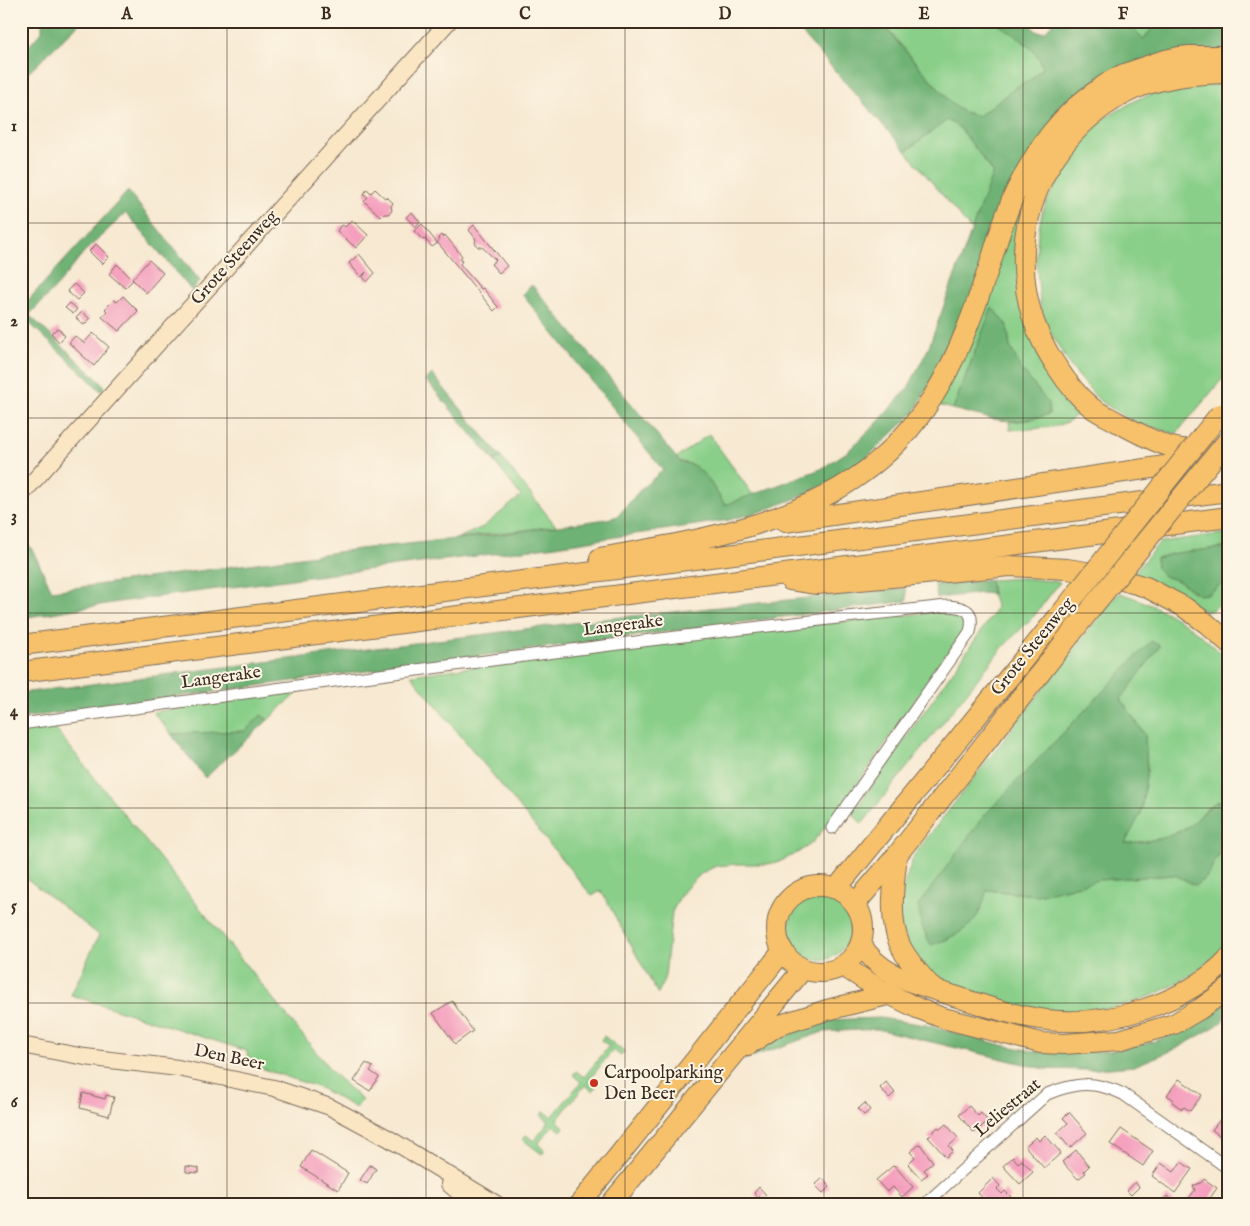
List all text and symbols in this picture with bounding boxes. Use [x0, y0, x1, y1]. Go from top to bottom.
text: A [121, 5, 134, 25]
text: B [321, 5, 332, 25]
text: C [519, 5, 531, 25]
text: D [719, 5, 732, 25]
text: E [918, 5, 930, 25]
text: F [1118, 5, 1129, 25]
text: 1 [11, 117, 17, 137]
street label: Grote Steenweg [186, 206, 284, 310]
text: 2 [10, 312, 18, 332]
text: 3 [11, 507, 17, 527]
street label: Grote Steenweg [986, 593, 1080, 701]
street label: Langerake [582, 610, 664, 642]
street label: Langerake [180, 661, 262, 695]
text: 4 [10, 702, 19, 722]
text: 5 [11, 897, 17, 917]
street label: Den Beer [192, 1039, 267, 1077]
place label: Carpoolparking Den Beer [604, 1062, 723, 1106]
street label: Leliestraat [970, 1073, 1046, 1143]
marker: Carpoolparking Den Beer [588, 1077, 600, 1089]
text: 6 [11, 1093, 19, 1113]

